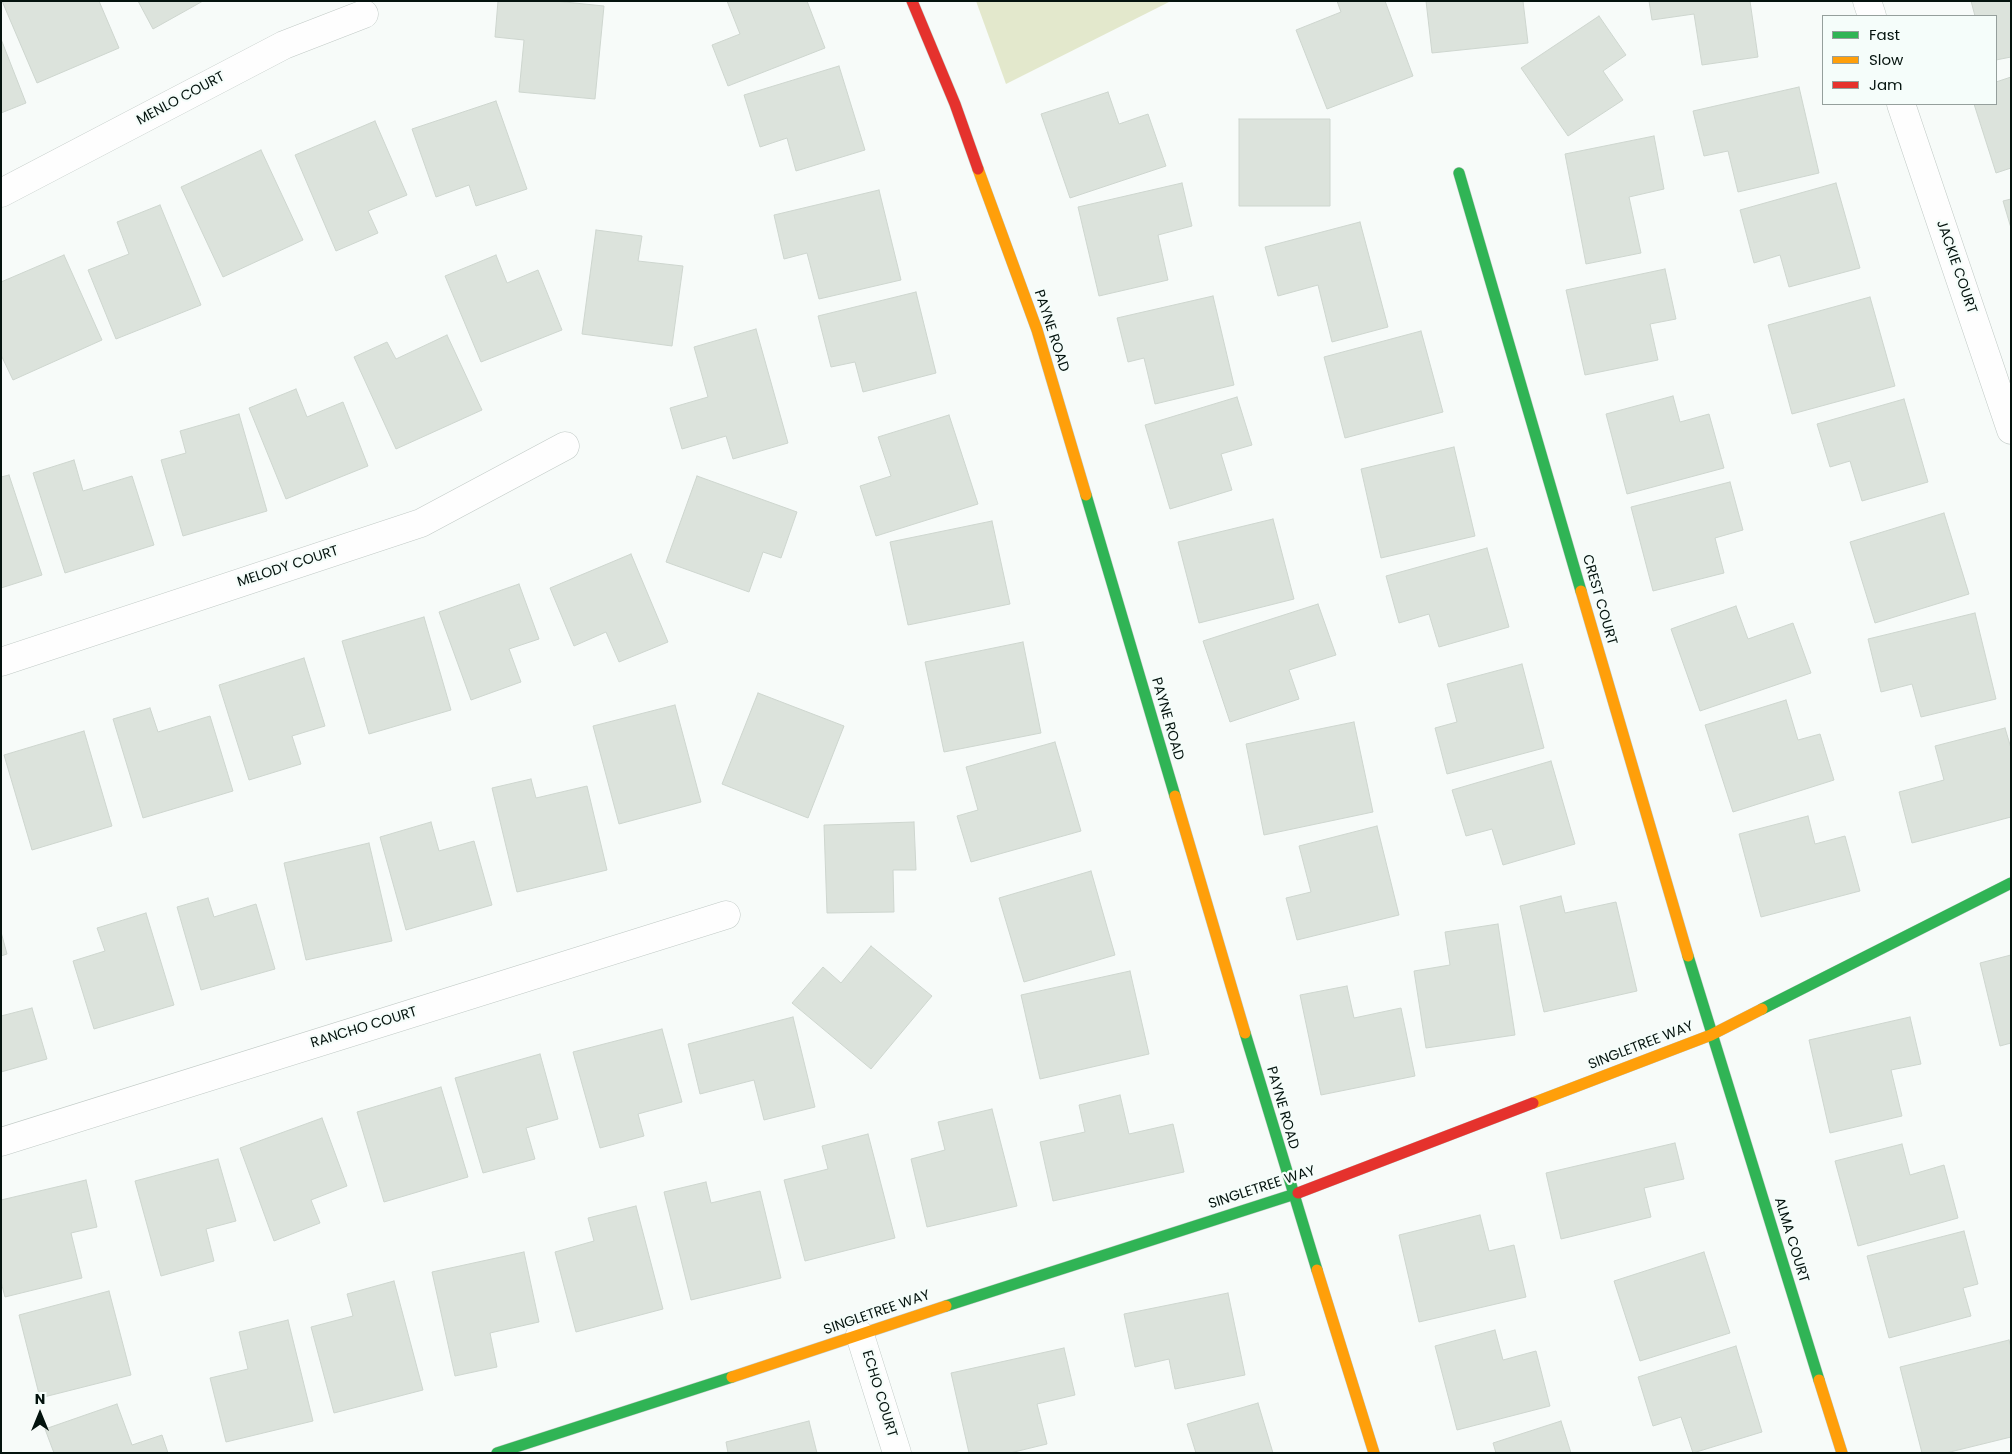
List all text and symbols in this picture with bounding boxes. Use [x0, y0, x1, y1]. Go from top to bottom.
legend [1822, 15, 1997, 105]
text: Fast [1869, 24, 1900, 45]
text: Slow [1869, 49, 1903, 70]
street label: MENLO COURT [134, 69, 228, 129]
text: Jam [1869, 74, 1903, 95]
street label: JACKIE COURT [1932, 218, 1980, 316]
street label: PAYNE ROAD [1030, 288, 1072, 374]
street label: MELODY COURT [235, 543, 341, 591]
street label: CREST COURT [1578, 553, 1620, 647]
street label: PAYNE ROAD [1147, 676, 1187, 762]
street label: RANCHO COURT [309, 1004, 419, 1052]
street label: SINGLETREE WAY [1586, 1018, 1696, 1074]
street label: PAYNE ROAD [1262, 1065, 1302, 1151]
street label: SINGLETREE WAY [1207, 1163, 1317, 1213]
street label: ALMA COURT [1770, 1195, 1812, 1285]
street label: SINGLETREE WAY [822, 1287, 932, 1339]
street label: ECHO COURT [858, 1349, 900, 1439]
north arrow [15, 1389, 65, 1439]
text: N [35, 1389, 45, 1409]

